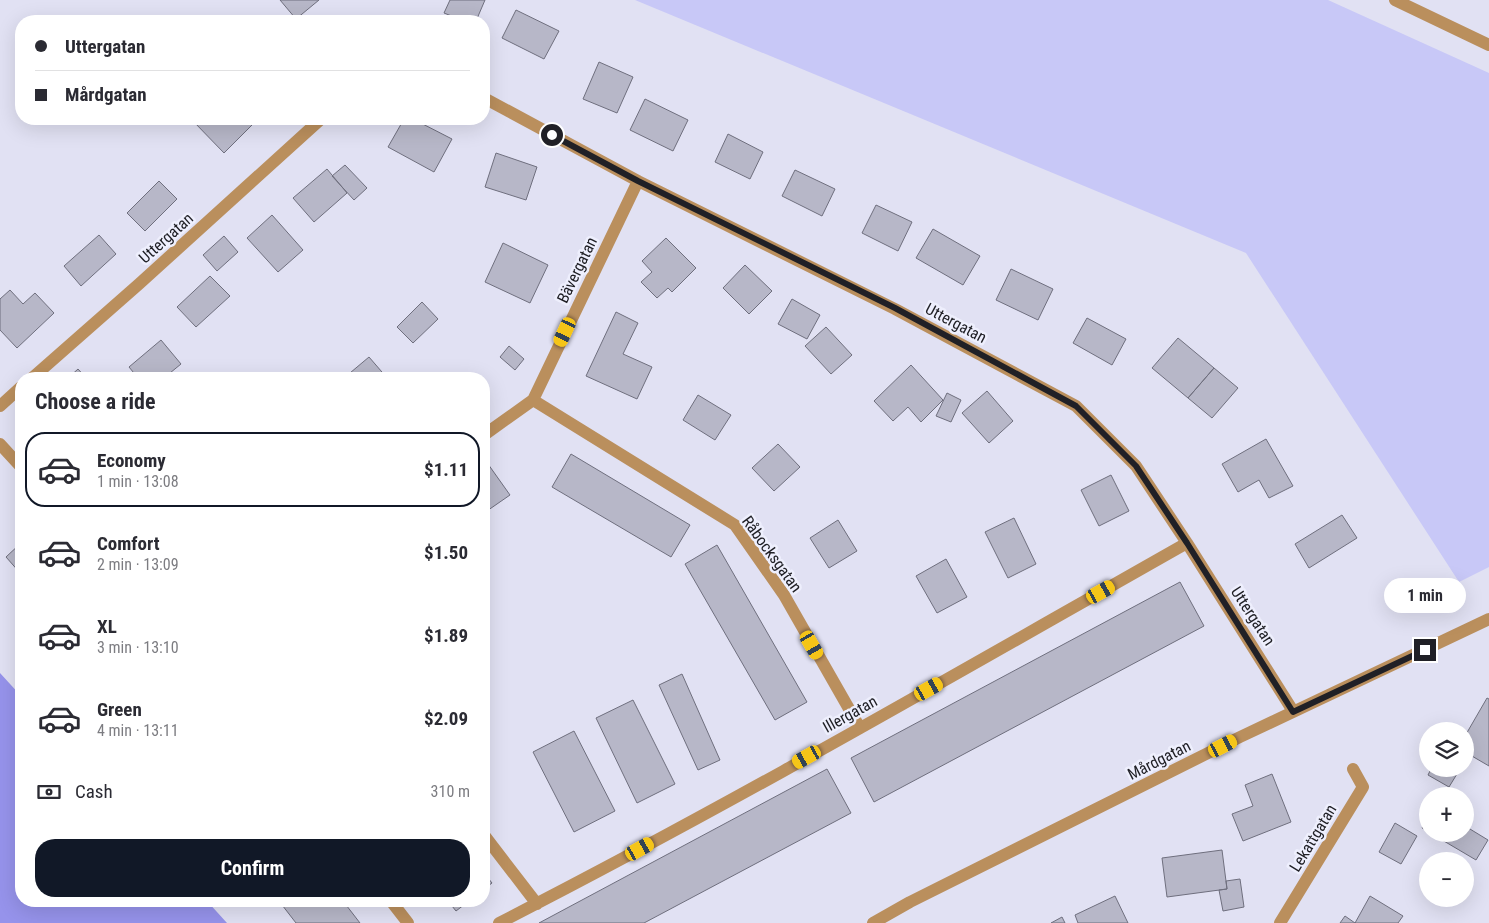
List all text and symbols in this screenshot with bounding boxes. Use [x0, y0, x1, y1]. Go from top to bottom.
text: Uttergatan [65, 35, 145, 58]
text: Mårdgatan [65, 83, 147, 106]
route start [541, 124, 563, 146]
street label: Uttergatan [135, 209, 197, 267]
street label: Bävergatan [553, 234, 601, 306]
street label: Uttergatan [922, 299, 990, 347]
car [551, 315, 578, 349]
text: Choose a ride [35, 389, 156, 414]
icon: car [37, 447, 82, 492]
text: Economy [97, 449, 166, 472]
text: $1.11 [424, 458, 468, 481]
text: 1 min · 13:08 [97, 472, 179, 491]
street label: Råbocksgatan [738, 512, 806, 596]
icon: car [37, 530, 82, 575]
text: Comfort [97, 532, 160, 555]
text: $1.50 [424, 541, 468, 564]
text: 2 min · 13:09 [97, 555, 179, 574]
car [1084, 578, 1117, 606]
callout: 1 min [1384, 578, 1466, 612]
street label: Uttergatan [1227, 583, 1279, 649]
text: 1 min [1407, 586, 1443, 605]
icon: car [37, 613, 82, 658]
text: XL [97, 615, 117, 638]
text: $1.89 [424, 624, 468, 647]
car [798, 628, 825, 662]
text: 3 min · 13:10 [97, 638, 179, 657]
route end [1414, 639, 1436, 661]
car [912, 675, 945, 703]
street label: Illergatan [819, 691, 881, 737]
icon: car [37, 696, 82, 741]
text: Green [97, 698, 142, 721]
text: $2.09 [424, 707, 468, 730]
text: 4 min · 13:11 [97, 721, 179, 740]
map controls [1419, 722, 1474, 907]
button: layers [1419, 722, 1474, 777]
car [1206, 733, 1239, 759]
street label: Mårdgatan [1124, 736, 1194, 784]
car [790, 743, 823, 771]
icon: cash [35, 778, 63, 806]
text: Cash [75, 780, 113, 803]
text: 310 m [431, 782, 470, 801]
button: + [1419, 787, 1474, 842]
street label: Lekattgatan [1286, 801, 1340, 875]
car [623, 835, 656, 863]
button: Confirm [35, 839, 470, 897]
button: − [1419, 852, 1474, 907]

